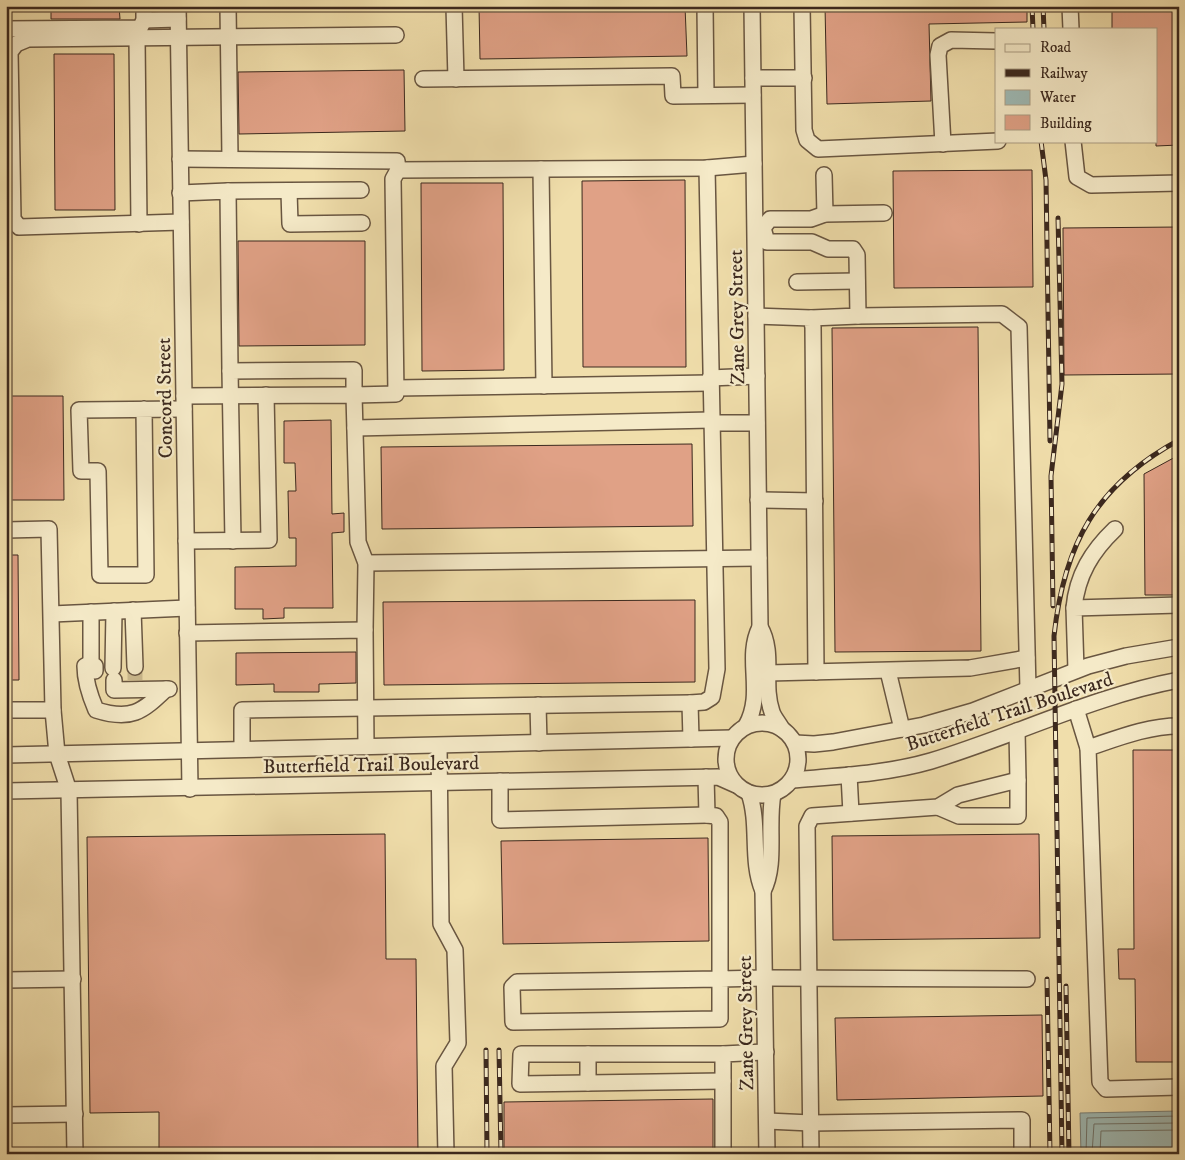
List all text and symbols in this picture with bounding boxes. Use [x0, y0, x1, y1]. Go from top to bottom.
legend [995, 28, 1158, 142]
text: Road [1040, 38, 1072, 57]
text: Railway [1040, 64, 1088, 83]
text: Water [1039, 88, 1076, 107]
text: Building [1040, 114, 1092, 133]
street label: Zane Grey Street [724, 249, 751, 385]
street label: Concord Street [152, 337, 179, 458]
street label: Butterfield Trail Boulevard [903, 667, 1116, 758]
street label: Butterfield Trail Boulevard [263, 751, 479, 780]
street label: Zane Grey Street [733, 955, 760, 1091]

